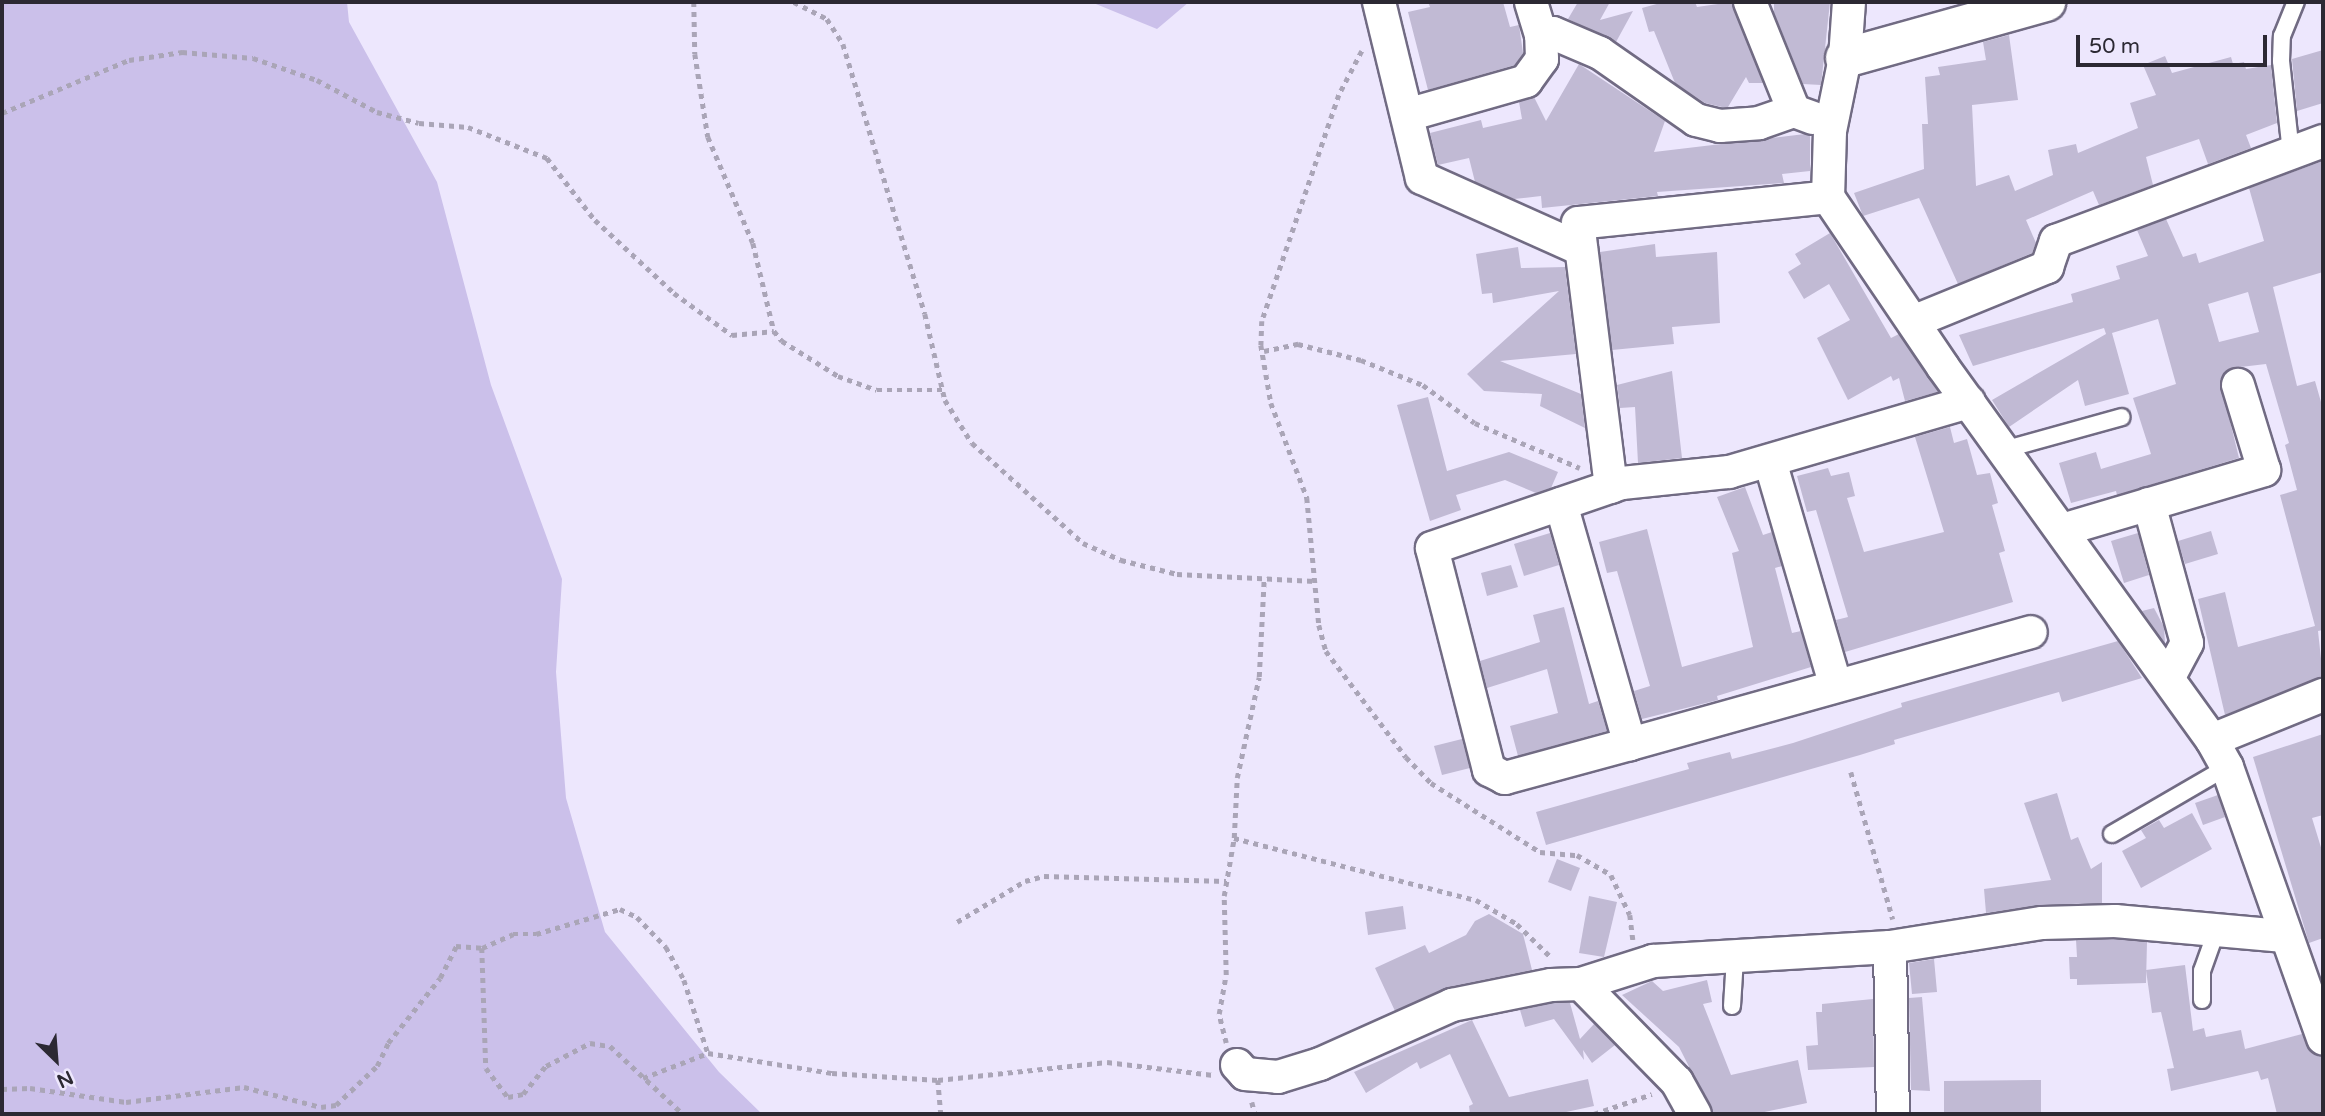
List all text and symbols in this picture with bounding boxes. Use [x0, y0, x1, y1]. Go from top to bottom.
scale bar [2080, 21, 2271, 65]
text: 50 m [2089, 34, 2140, 59]
north arrow [21, 1025, 91, 1095]
text: N [53, 1066, 76, 1092]

